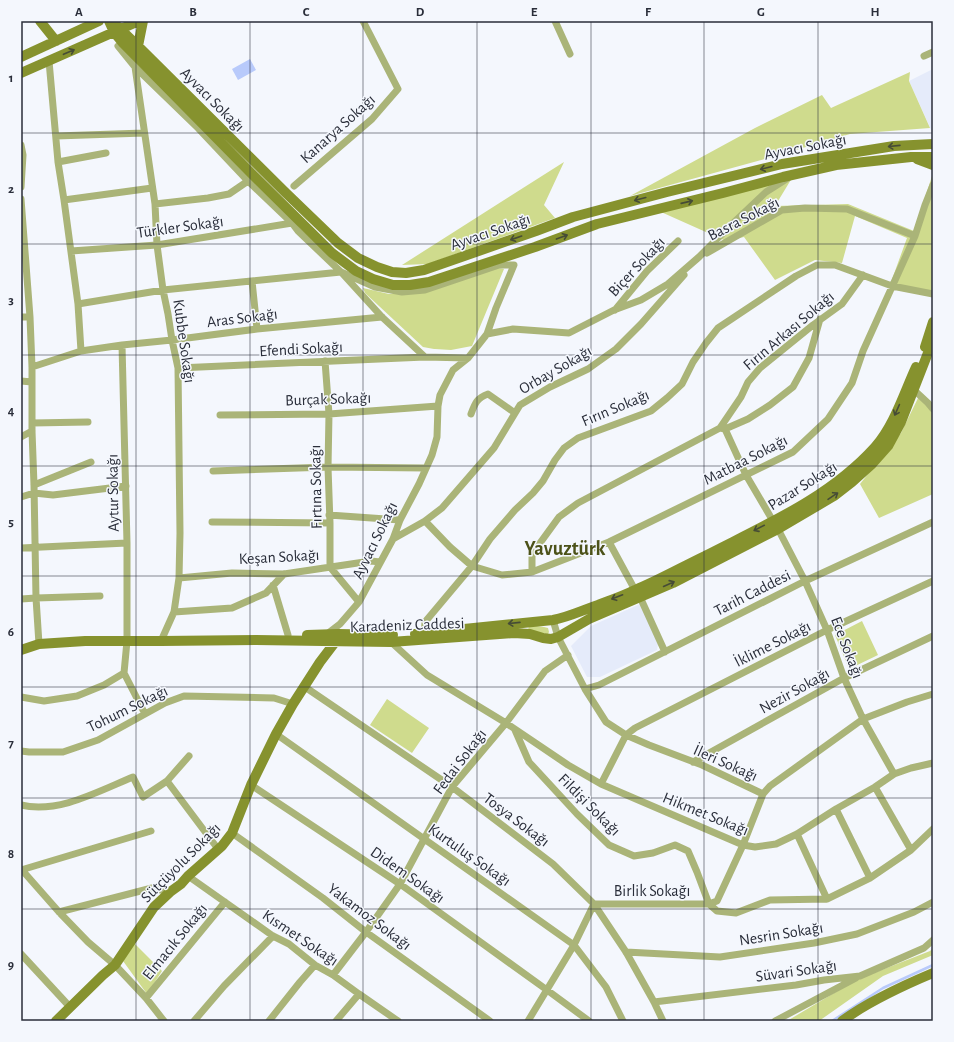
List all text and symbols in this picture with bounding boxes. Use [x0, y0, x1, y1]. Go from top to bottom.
text: A [75, 6, 83, 19]
text: B [189, 6, 197, 19]
text: C [303, 6, 310, 19]
text: D [416, 6, 425, 19]
text: E [531, 6, 538, 19]
text: F [645, 6, 652, 19]
text: G [757, 6, 765, 19]
text: H [870, 6, 880, 19]
one-way arrow [63, 47, 75, 55]
street label: Ayvacı Sokağı [176, 65, 247, 136]
text: 1 [9, 72, 13, 85]
street label: Kanarya Sokağı [297, 91, 379, 167]
street label: Ayvacı Sokağı [763, 131, 848, 164]
one-way arrow [888, 142, 901, 150]
one-way arrow [760, 165, 773, 172]
text: 2 [8, 183, 14, 196]
street label: Basra Sokağı [705, 194, 782, 244]
one-way arrow [634, 196, 647, 203]
one-way arrow [680, 197, 693, 205]
street label: Ayvacı Sokağı [448, 211, 533, 254]
street label: Türkler Sokağı [136, 213, 225, 241]
one-way arrow [556, 233, 568, 241]
street label: Biçer Sokağı [605, 234, 668, 300]
one-way arrow [510, 235, 522, 243]
street label: Fırın Arkası Sokağı [740, 288, 837, 373]
text: 3 [8, 294, 14, 307]
street label: Kubbe Sokağı [170, 298, 198, 384]
street label: Aras Sokağı [206, 306, 278, 330]
street label: Efendi Sokağı [259, 339, 343, 359]
street label: Orbay Sokağı [516, 343, 595, 398]
street label: Fırın Sokağı [579, 387, 652, 429]
street label: Burçak Sokağı [285, 390, 371, 408]
one-way arrow [893, 403, 900, 415]
text: 4 [8, 405, 15, 418]
street label: Matbaa Sokağı [701, 432, 790, 488]
street label: Fırtına Sokağı [307, 445, 325, 529]
street label: Aytur Sokağı [104, 454, 123, 532]
street label: Pazar Sokağı [765, 458, 840, 513]
one-way arrow [827, 492, 838, 500]
street label: Ayvacı Sokağı [349, 499, 401, 582]
text: 5 [8, 516, 14, 529]
one-way arrow [753, 525, 765, 532]
district label: Yavuztürk [525, 539, 606, 559]
street label: Keşan Sokağı [238, 547, 320, 567]
street label: Tarih Caddesi [712, 567, 793, 619]
one-way arrow [663, 580, 675, 588]
one-way arrow [611, 594, 623, 602]
street label: Ece Sokağı [828, 614, 866, 680]
street label: Karadeniz Caddesi [349, 615, 465, 635]
street label: İklime Sokağı [731, 616, 813, 670]
one-way arrow [508, 620, 521, 627]
text: 6 [8, 626, 14, 639]
street label: Nezir Sokağı [757, 665, 832, 717]
street label: Tohum Sokağı [85, 683, 170, 735]
street label: Fedai Sokağı [430, 726, 489, 797]
text: 7 [8, 737, 14, 750]
street label: İleri Sokağı [691, 740, 761, 784]
street label: Fildişi Sokağı [555, 771, 623, 839]
street label: Hikmet Sokağı [660, 789, 751, 838]
street label: Tosya Sokağı [480, 790, 552, 851]
street label: Sütçüyolu Sokağı [138, 820, 224, 906]
street label: Kurtuluş Sokağı [425, 821, 514, 889]
street label: Didem Sokağı [367, 843, 447, 906]
text: 8 [8, 848, 14, 861]
street label: Yakamoz Sokağı [325, 880, 414, 953]
street label: Birlik Sokağı [614, 883, 690, 899]
street label: Elmacık Sokağı [139, 900, 210, 983]
street label: Kısmet Sokağı [260, 907, 341, 969]
street label: Nesrin Sokağı [738, 919, 824, 949]
street label: Süvari Sokağı [754, 957, 838, 985]
text: 9 [8, 959, 14, 972]

